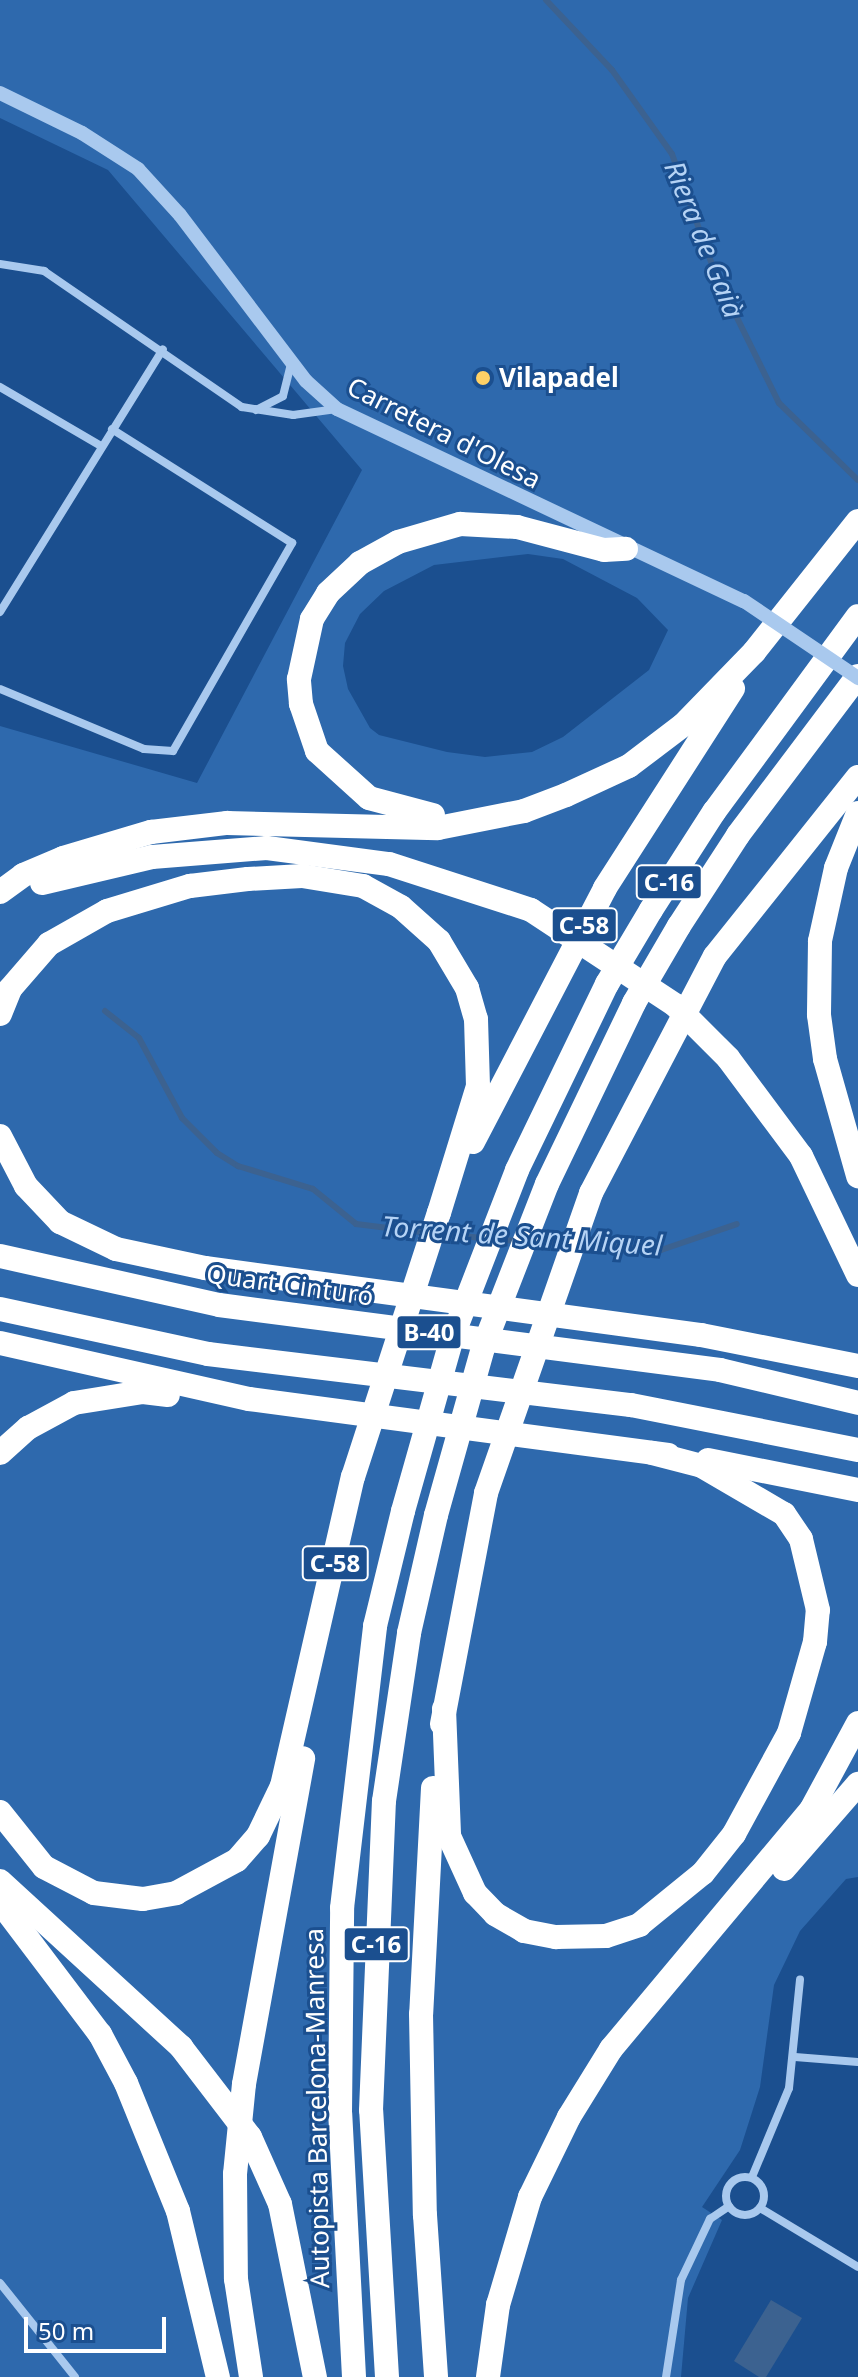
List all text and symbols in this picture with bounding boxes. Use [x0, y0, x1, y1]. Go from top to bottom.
water label: Riera de Gaià [658, 156, 752, 322]
place label: Vilapadel [499, 362, 619, 394]
marker: Vilapadel [474, 369, 492, 387]
street label: Carretera d'Olesa [342, 371, 546, 495]
road number: C-16 [635, 862, 703, 902]
road number: C-58 [550, 905, 618, 945]
water label: Torrent de Sant Miquel [381, 1208, 663, 1262]
street label: Quart Cinturó [204, 1258, 376, 1312]
road number: B-40 [395, 1312, 463, 1352]
road number: C-58 [301, 1543, 369, 1583]
road number: C-16 [342, 1924, 410, 1964]
street label: Autopista Barcelona-Manresa [298, 1928, 336, 2288]
scale bar [28, 2301, 170, 2351]
text: 50 m [38, 2314, 94, 2347]

